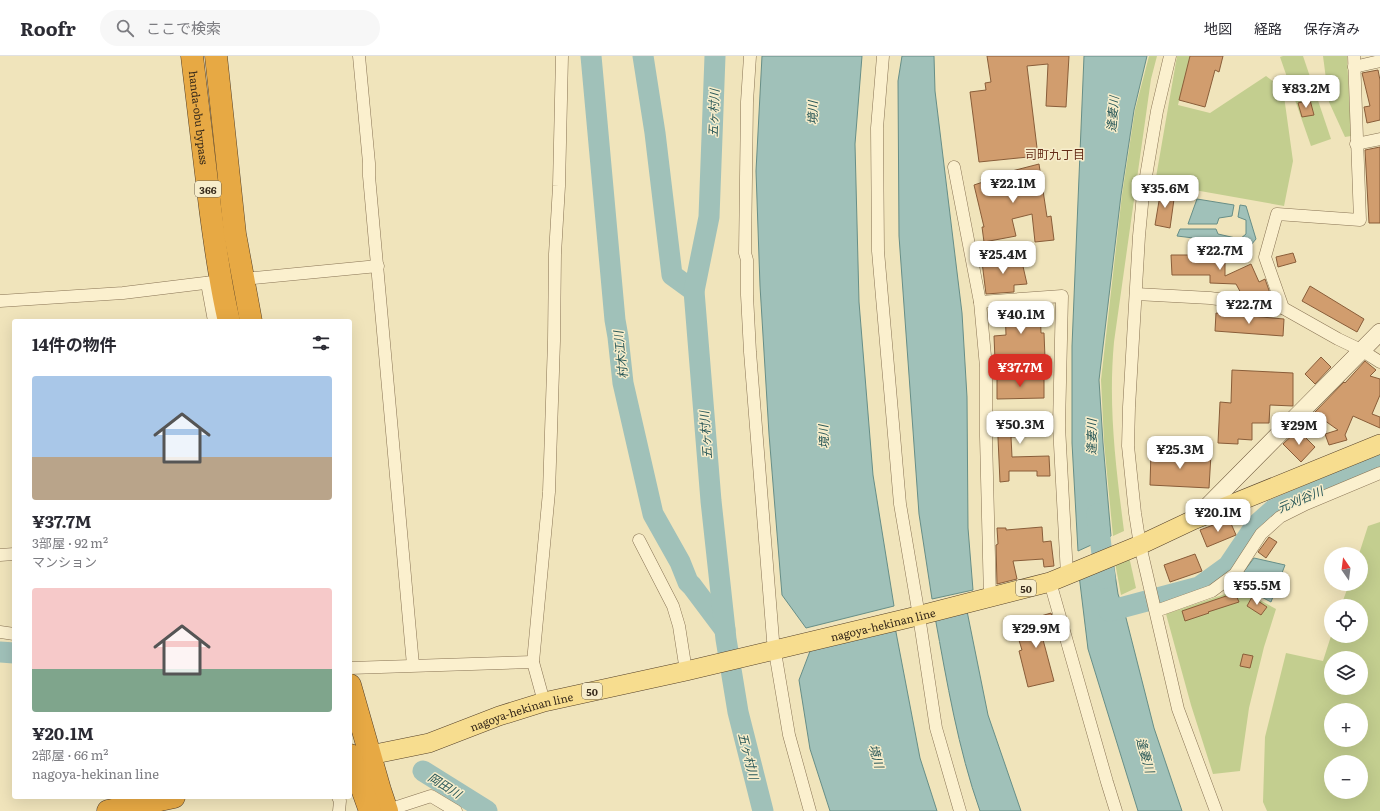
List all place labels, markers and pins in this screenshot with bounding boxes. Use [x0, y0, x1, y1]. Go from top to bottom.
pin: ¥83.2M [1273, 75, 1339, 109]
pin: ¥22.1M [980, 170, 1046, 204]
pin: ¥35.6M [1132, 175, 1198, 209]
pin: ¥22.7M [1187, 237, 1253, 271]
pin: ¥25.4M [970, 241, 1036, 275]
pin: ¥22.7M [1216, 291, 1282, 325]
pin: ¥40.1M [988, 301, 1054, 335]
pin: ¥37.7M [987, 354, 1053, 388]
pin: ¥50.3M [987, 411, 1053, 445]
pin: ¥29M [1275, 412, 1323, 446]
pin: ¥25.3M [1147, 436, 1213, 470]
pin: ¥20.1M [1185, 499, 1251, 533]
pin: ¥55.5M [1224, 572, 1290, 606]
pin: ¥29.9M [1003, 615, 1069, 649]

